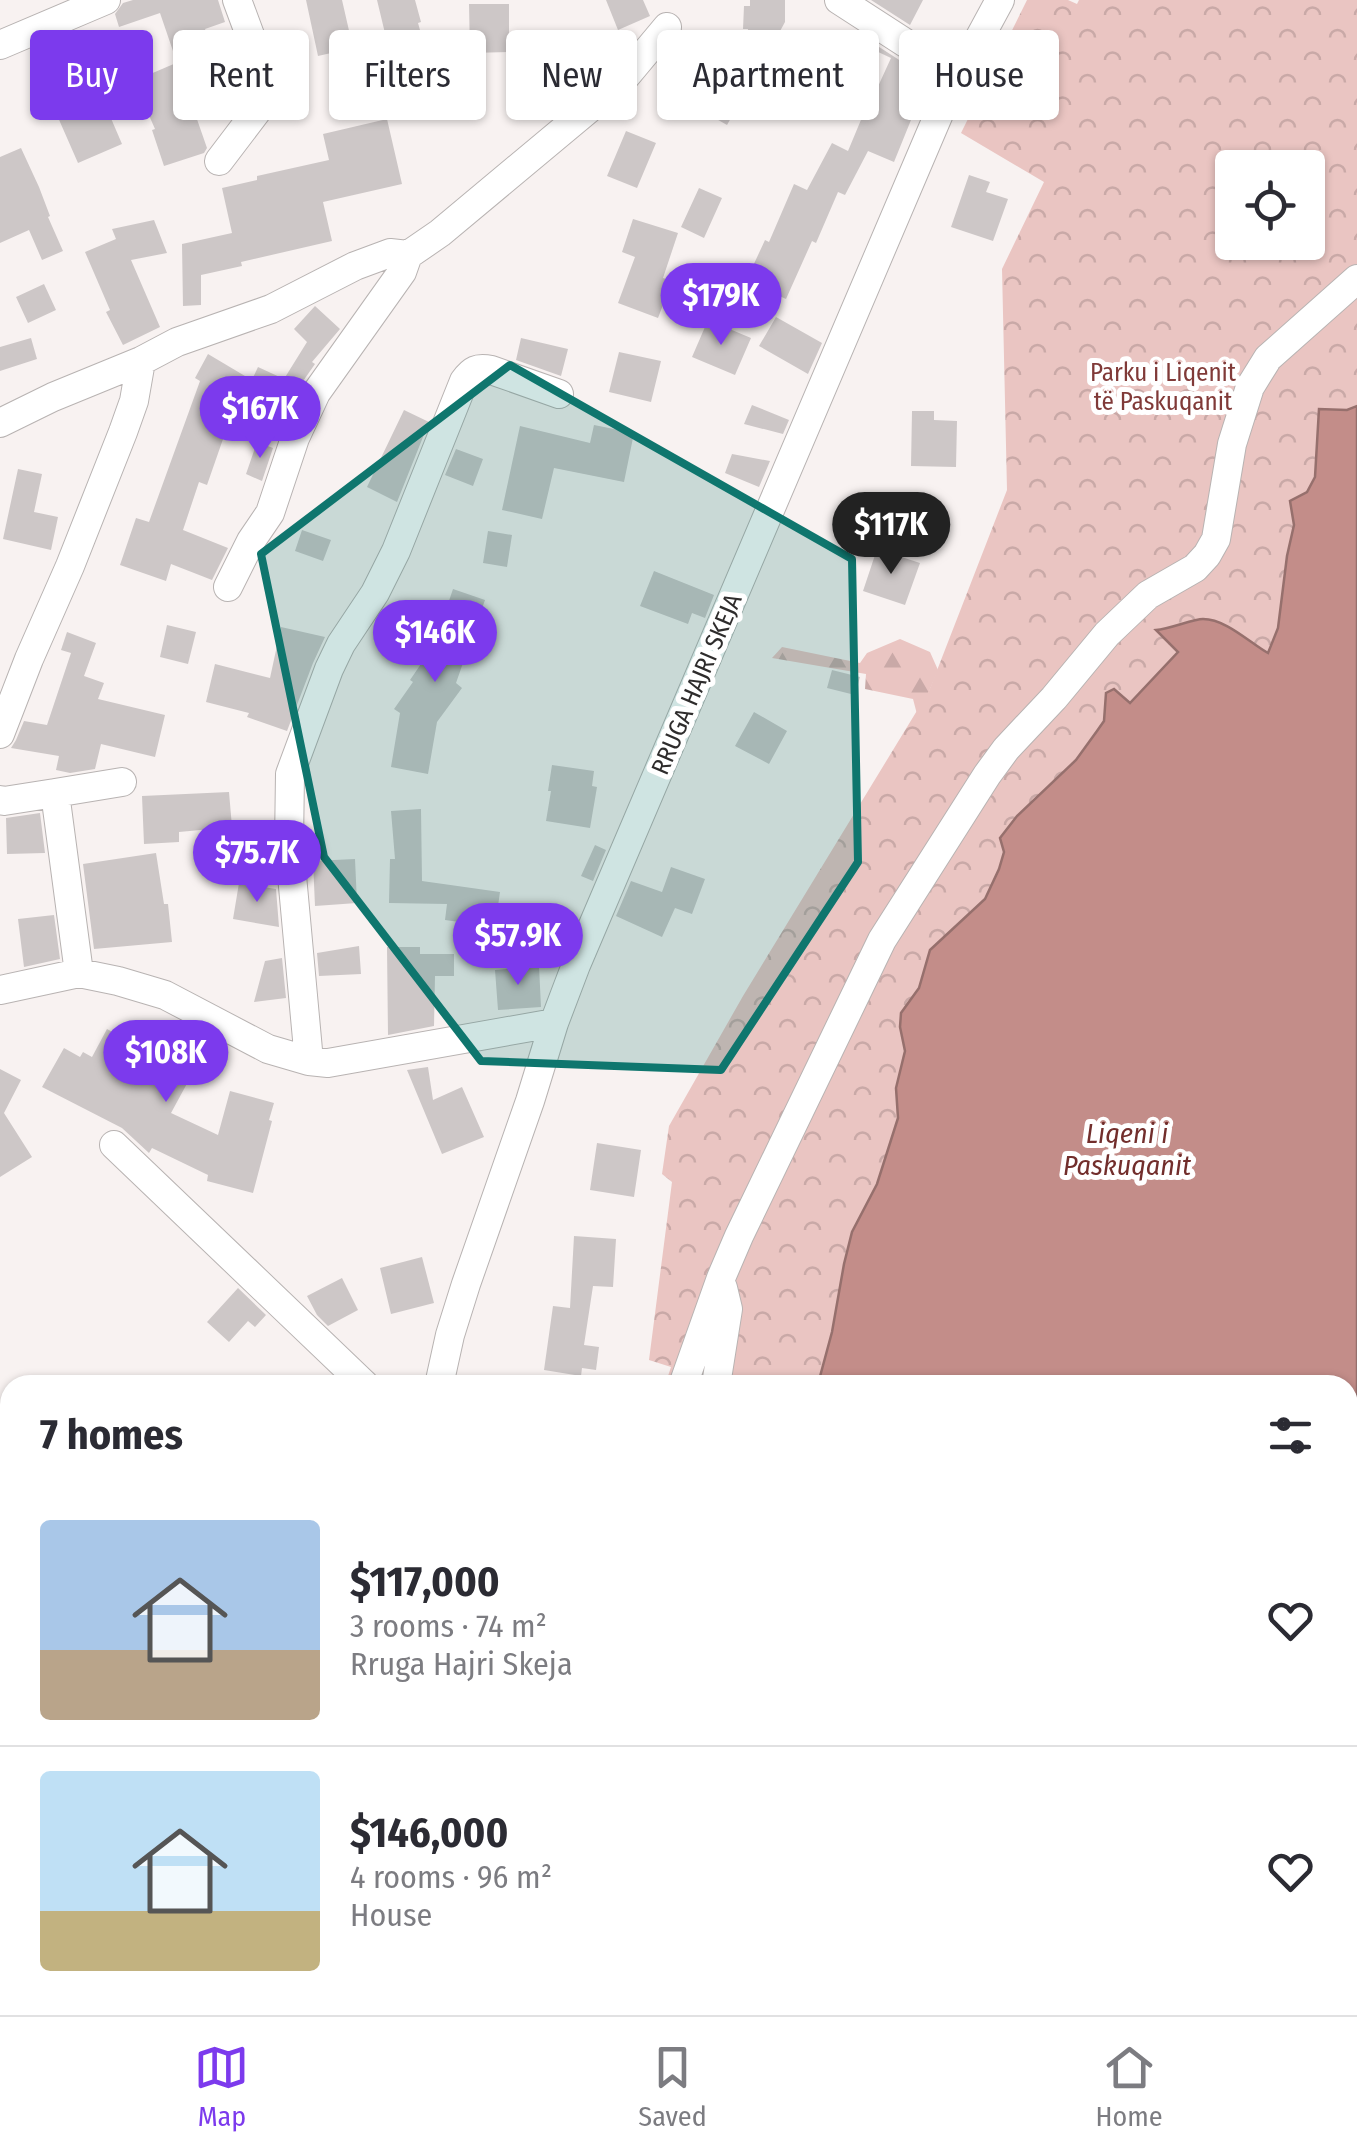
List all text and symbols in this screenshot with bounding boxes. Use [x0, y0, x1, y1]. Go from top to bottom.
chip: Buy [30, 30, 153, 120]
chip: Rent [173, 30, 309, 120]
chip: Filters [329, 30, 486, 120]
chip: New [506, 30, 637, 120]
chip: Apartment [657, 30, 879, 120]
chip: House [899, 30, 1059, 120]
map controls [1215, 150, 1325, 260]
button: locate [1215, 150, 1325, 260]
pin: $179K [651, 263, 791, 348]
text: $179K [683, 276, 759, 314]
park label: Parku i Liqenit të Paskuqanit [1090, 358, 1237, 417]
pin: $167K [190, 376, 330, 461]
text: $167K [222, 389, 298, 427]
pin: $117K [821, 492, 961, 577]
text: $117K [854, 505, 928, 543]
street label: RRUGA HAJRI SKEJA [645, 589, 749, 779]
pin: $146K [365, 600, 505, 685]
text: $146K [395, 613, 475, 651]
pin: $75.7K [176, 820, 338, 905]
text: $75.7K [215, 833, 299, 871]
pin: $57.9K [437, 903, 599, 988]
text: $57.9K [475, 916, 561, 954]
pin: $108K [96, 1020, 236, 1105]
text: $108K [125, 1033, 207, 1071]
water label: Liqeni i Paskuqanit [1063, 1117, 1192, 1182]
icon: filters [1263, 1408, 1318, 1463]
text: 7 homes [40, 1410, 183, 1460]
text: $117,000 [350, 1557, 500, 1607]
icon: home [120, 1560, 240, 1680]
icon: heart [1263, 1593, 1318, 1648]
text: 3 rooms · 74 m² [350, 1607, 547, 1645]
text: Rruga Hajri Skeja [350, 1645, 573, 1683]
text: $146,000 [350, 1808, 508, 1858]
icon: home [120, 1811, 240, 1931]
icon: heart [1263, 1844, 1318, 1899]
text: 4 rooms · 96 m² [350, 1858, 552, 1896]
text: House [350, 1896, 432, 1934]
tab: Map [194, 2040, 249, 2133]
tab: Saved [638, 2040, 707, 2133]
tab: Home [1096, 2040, 1163, 2133]

